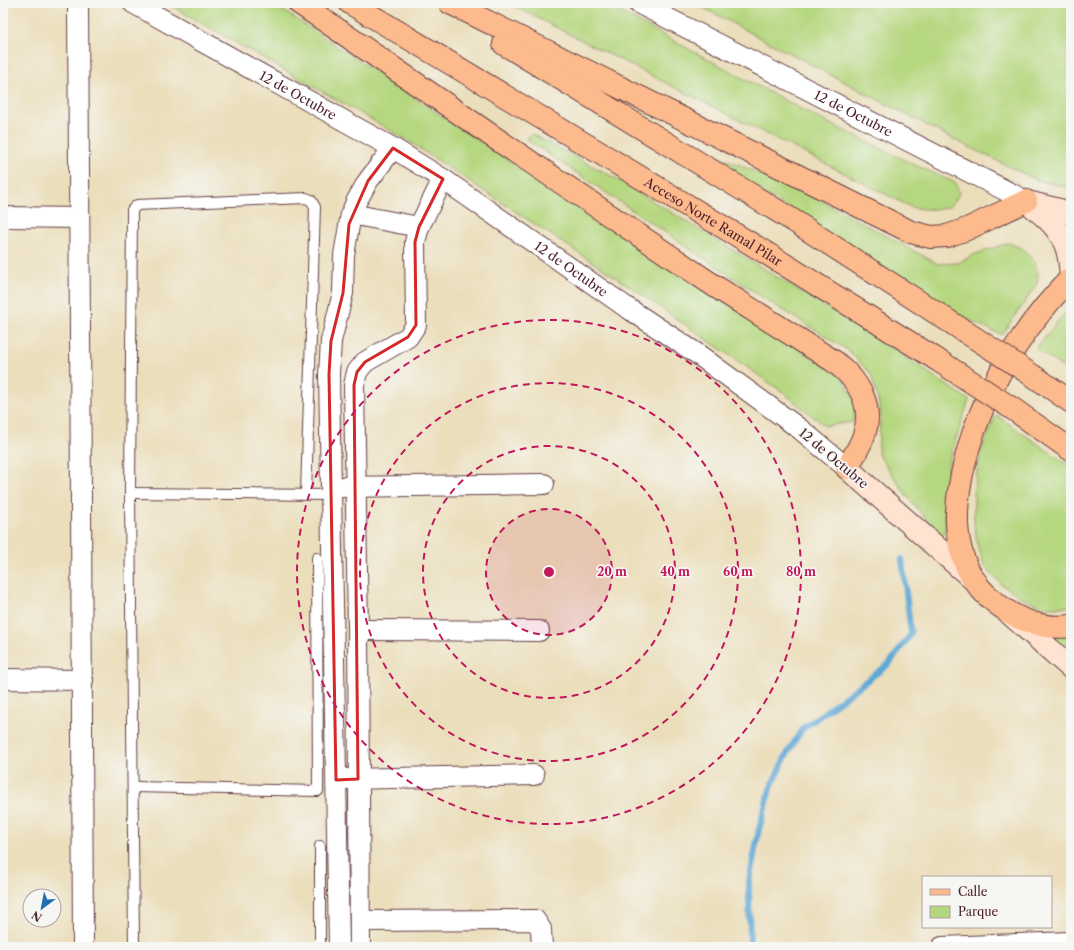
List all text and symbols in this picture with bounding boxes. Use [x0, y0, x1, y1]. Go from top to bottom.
street label: 12 de Octubre [257, 67, 339, 123]
street label: 12 de Octubre [812, 86, 895, 140]
street label: Acceso Norte Ramal Pilar [641, 173, 786, 269]
street label: 12 de Octubre [531, 238, 611, 300]
street label: 12 de Octubre [796, 424, 872, 492]
text: 20 m [597, 564, 627, 579]
text: 40 m [660, 564, 690, 579]
text: 60 m [723, 564, 753, 579]
text: 80 m [786, 564, 816, 579]
centre of rings [542, 565, 556, 579]
legend [922, 876, 1052, 928]
text: Calle [958, 884, 988, 899]
north arrow [22, 888, 62, 928]
text: Parque [958, 904, 999, 919]
text: N [29, 908, 44, 925]

